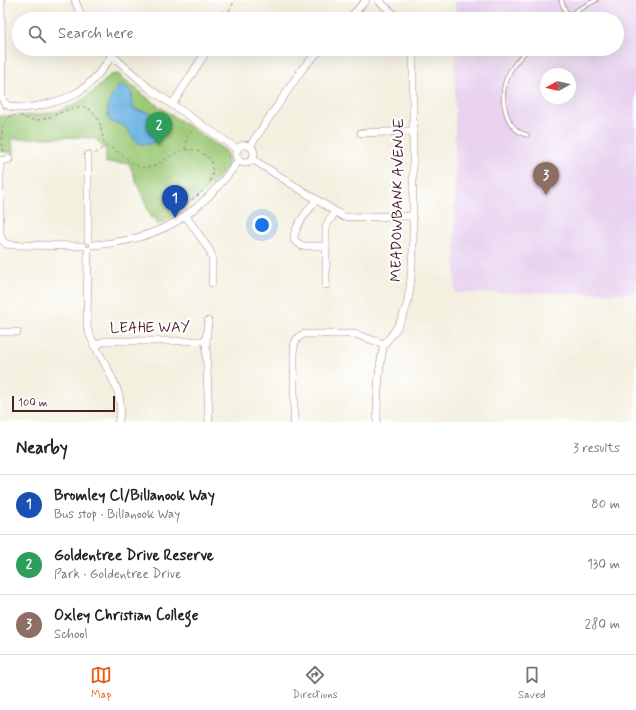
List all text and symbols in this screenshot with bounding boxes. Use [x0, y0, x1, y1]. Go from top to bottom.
search box [12, 12, 624, 56]
icon: search [26, 23, 48, 45]
text: Search here [58, 24, 134, 44]
north arrow [540, 68, 576, 104]
pin: 2 [146, 112, 172, 145]
street label: MEADOWBANK AVENUE [387, 118, 409, 282]
pin: 3 [533, 162, 559, 195]
pin: 1 [162, 185, 188, 218]
your location [252, 215, 272, 235]
street label: LEAHE WAY [110, 317, 191, 339]
scale bar [12, 394, 115, 413]
text: 100 m [18, 396, 48, 410]
text: Nearby [16, 437, 68, 459]
text: 3 results [573, 440, 620, 457]
text: Bromley Cl/Billanook Way [54, 486, 215, 506]
text: 1 [26, 496, 32, 513]
text: 80 m [591, 496, 620, 513]
text: Bus stop · Billanook Way [54, 506, 180, 523]
text: Goldentree Drive Reserve [54, 546, 214, 566]
text: 2 [26, 556, 32, 573]
text: 130 m [587, 556, 620, 573]
text: Park · Goldentree Drive [54, 566, 181, 583]
text: Oxley Christian College [54, 606, 198, 626]
text: 3 [26, 616, 32, 633]
text: 280 m [585, 616, 620, 633]
text: School [54, 626, 88, 643]
tab: Map [90, 664, 112, 702]
tab: Directions [292, 664, 338, 702]
tab: Saved [518, 664, 546, 702]

